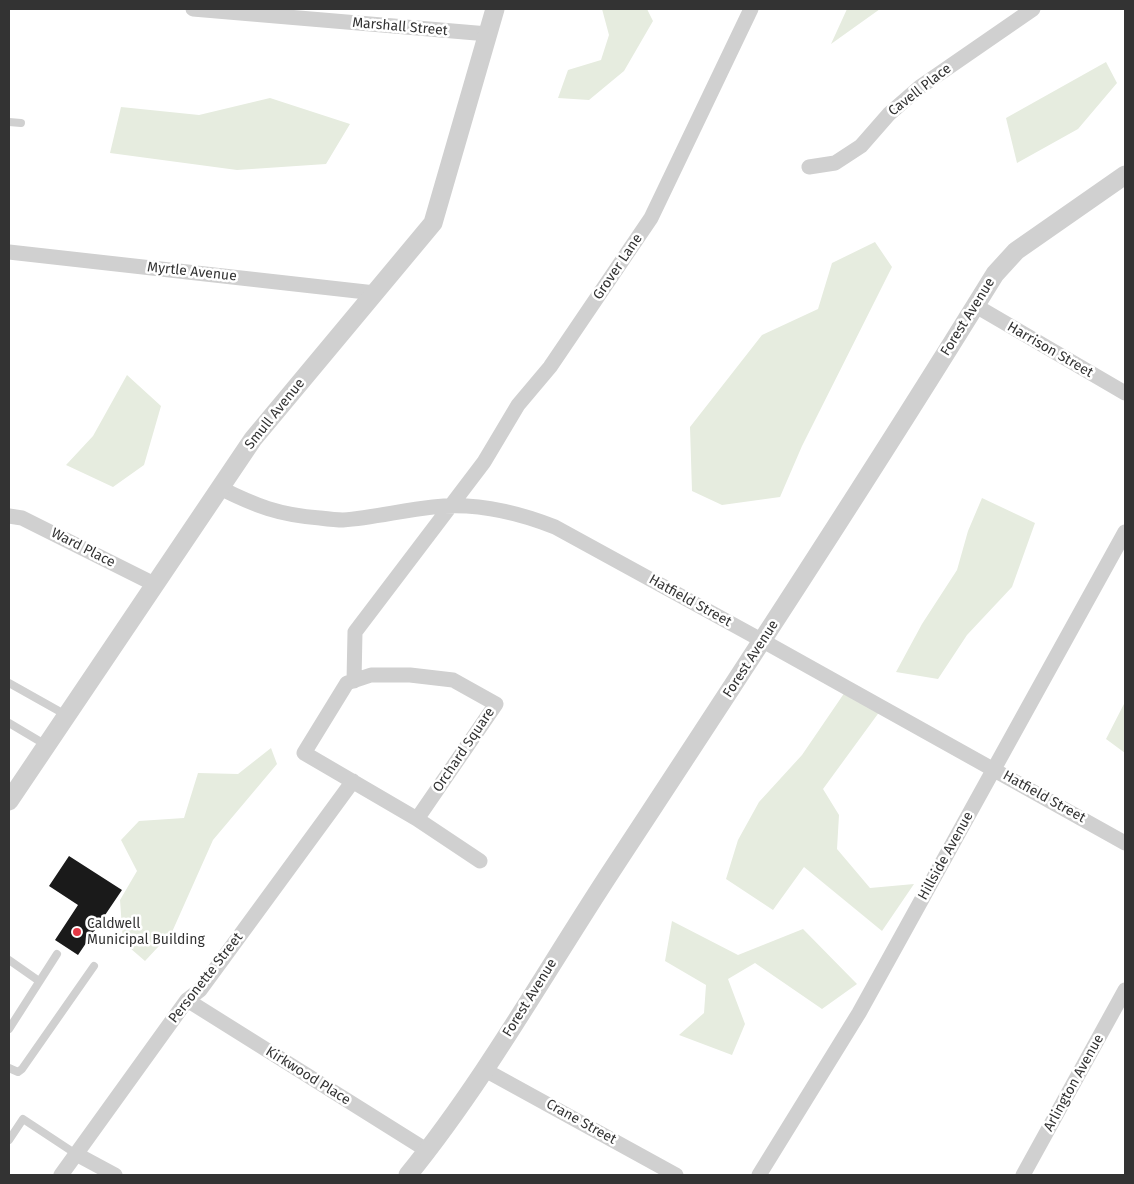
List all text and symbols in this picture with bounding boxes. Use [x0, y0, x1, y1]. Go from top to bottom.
street label: Marshall Street [352, 14, 448, 40]
street label: Cavell Place [885, 60, 955, 120]
street label: Grover Lane [590, 231, 646, 303]
street label: Myrtle Avenue [146, 259, 238, 285]
street label: Forest Avenue [937, 275, 999, 359]
street label: Harrison Street [1004, 319, 1096, 381]
street label: Smull Avenue [241, 375, 309, 453]
street label: Ward Place [48, 525, 118, 571]
street label: Hatfield Street [646, 571, 734, 631]
street label: Forest Avenue [720, 617, 782, 701]
street label: Orchard Square [429, 704, 499, 796]
street label: Hatfield Street [1000, 767, 1088, 827]
street label: Hillside Avenue [915, 809, 977, 903]
place label: Caldwell Municipal Building [87, 916, 205, 949]
marker: Caldwell Municipal Building [71, 926, 83, 938]
street label: Personette Street [165, 929, 247, 1027]
street label: Forest Avenue [499, 956, 561, 1040]
street label: Arlington Avenue [1040, 1032, 1108, 1134]
street label: Kirkwood Place [262, 1043, 354, 1109]
street label: Crane Street [543, 1096, 619, 1148]

